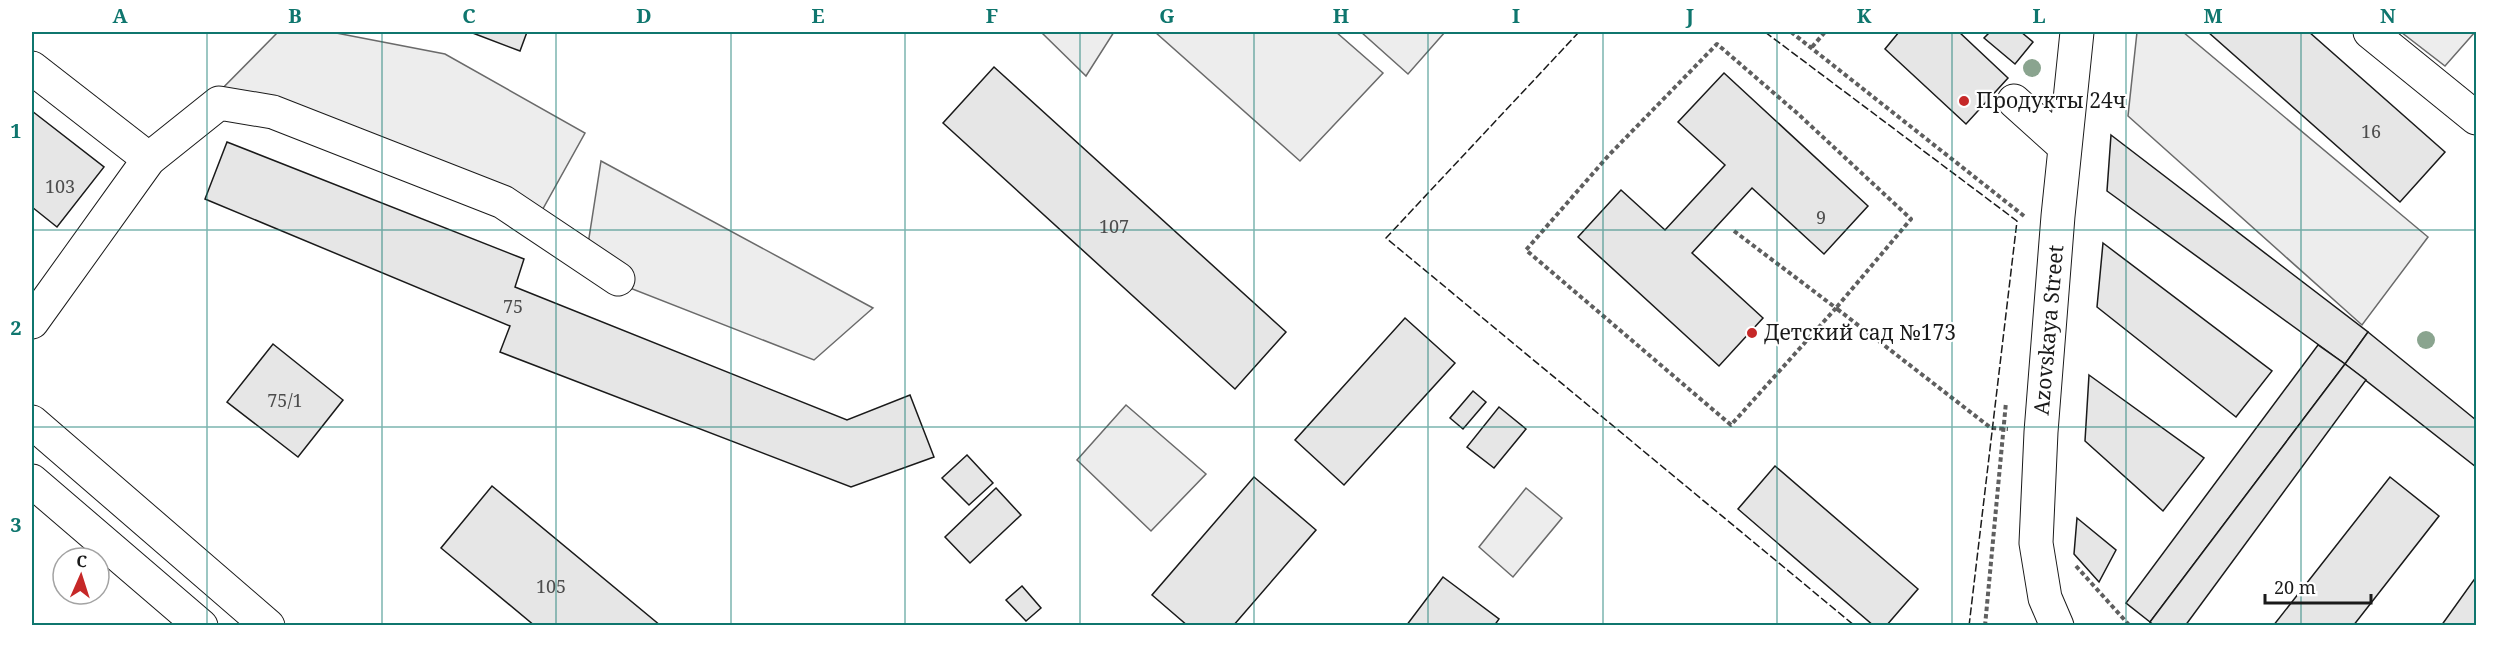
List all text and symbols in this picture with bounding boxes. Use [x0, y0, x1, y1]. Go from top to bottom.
text: A [112, 2, 128, 29]
text: B [288, 2, 302, 29]
text: C [462, 2, 476, 29]
text: D [636, 2, 652, 29]
text: E [811, 2, 825, 29]
text: F [986, 2, 998, 29]
text: G [1159, 2, 1175, 29]
text: H [1333, 2, 1349, 29]
text: I [1512, 2, 1520, 29]
text: J [1685, 2, 1694, 29]
text: K [1857, 2, 1872, 29]
text: L [2032, 2, 2046, 29]
text: M [2203, 2, 2223, 29]
text: N [2380, 2, 2396, 29]
place label: Продукты 24ч [1976, 86, 2126, 114]
marker: Продукты 24ч [1957, 94, 1971, 108]
text: 1 [10, 117, 22, 144]
house number: 16 [2361, 119, 2381, 143]
house number: 103 [45, 174, 75, 198]
house number: 9 [1816, 205, 1826, 229]
house number: 107 [1099, 214, 1129, 238]
street label: Azovskaya Street [2027, 244, 2069, 416]
house number: 75 [503, 294, 523, 318]
text: 2 [10, 314, 22, 341]
place label: Детский cад №173 [1764, 318, 1956, 346]
marker: Детский cад №173 [1745, 326, 1759, 340]
house number: 75/1 [267, 388, 303, 412]
text: 3 [10, 511, 22, 538]
north arrow [51, 546, 111, 606]
text: С [76, 550, 88, 572]
scale bar [2265, 567, 2372, 605]
house number: 105 [536, 574, 566, 598]
text: 20 m [2274, 575, 2316, 599]

